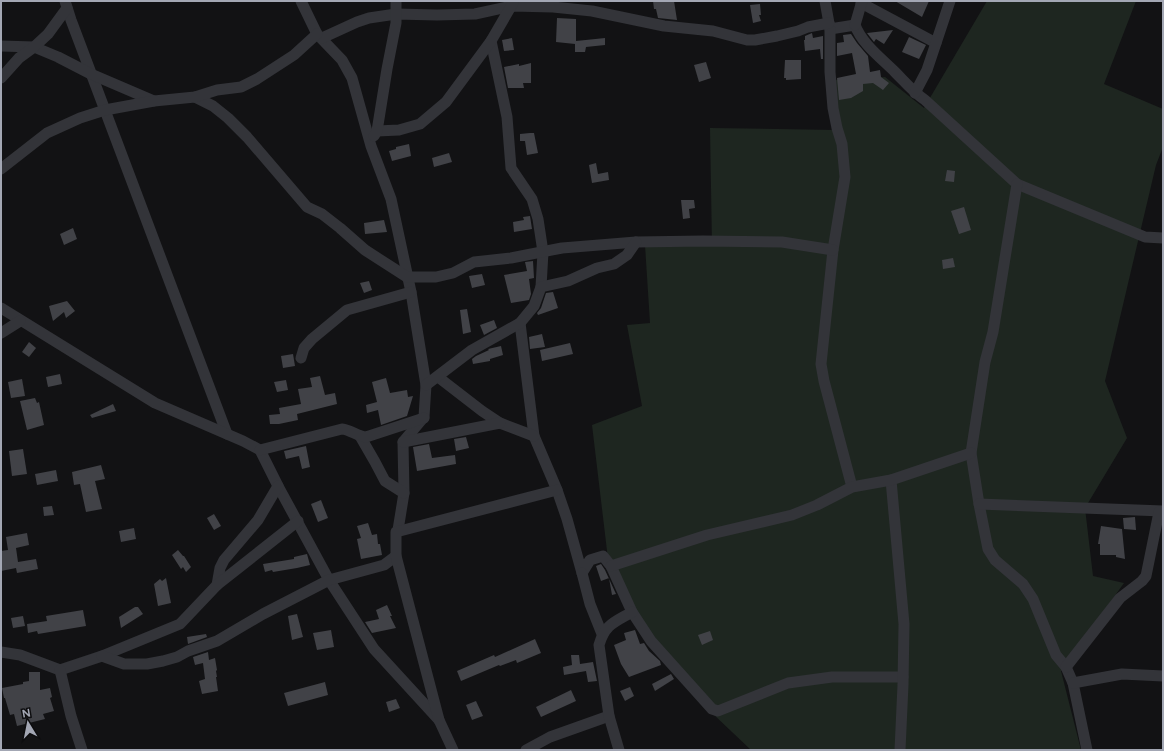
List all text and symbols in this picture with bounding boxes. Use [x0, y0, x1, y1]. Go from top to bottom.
north arrow [8, 703, 48, 743]
text: N [21, 707, 32, 721]

